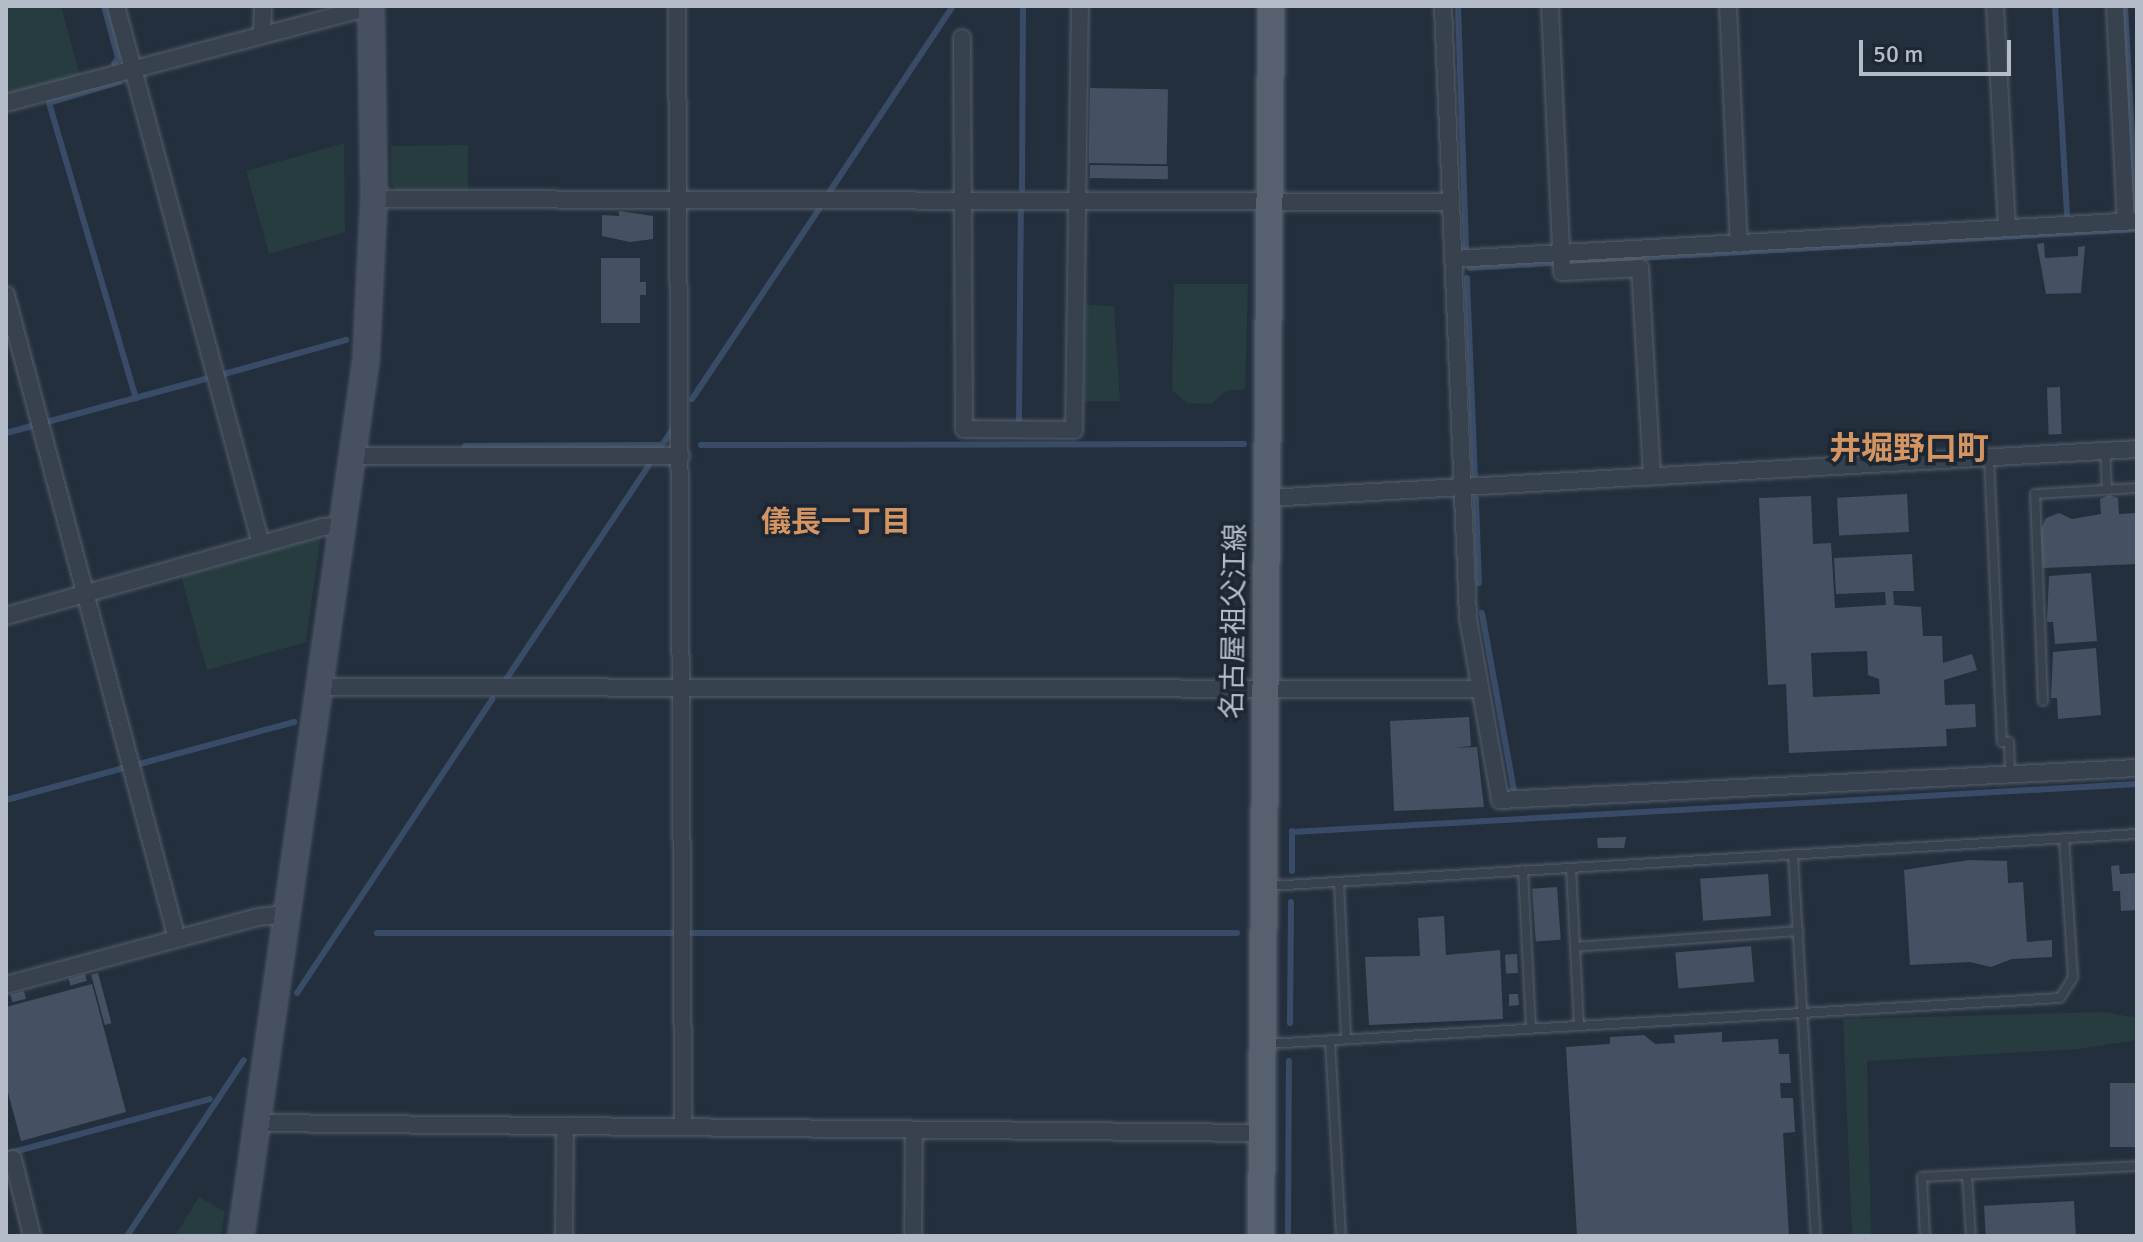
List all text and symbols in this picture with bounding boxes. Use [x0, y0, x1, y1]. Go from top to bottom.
scale bar [1863, 24, 2015, 74]
text: 50 m [1873, 39, 1923, 69]
district label: 井堀野口町 [1829, 430, 1989, 468]
district label: 儀長一丁目 [761, 505, 911, 541]
street label: 名古屋祖父江線 [1215, 523, 1253, 719]

